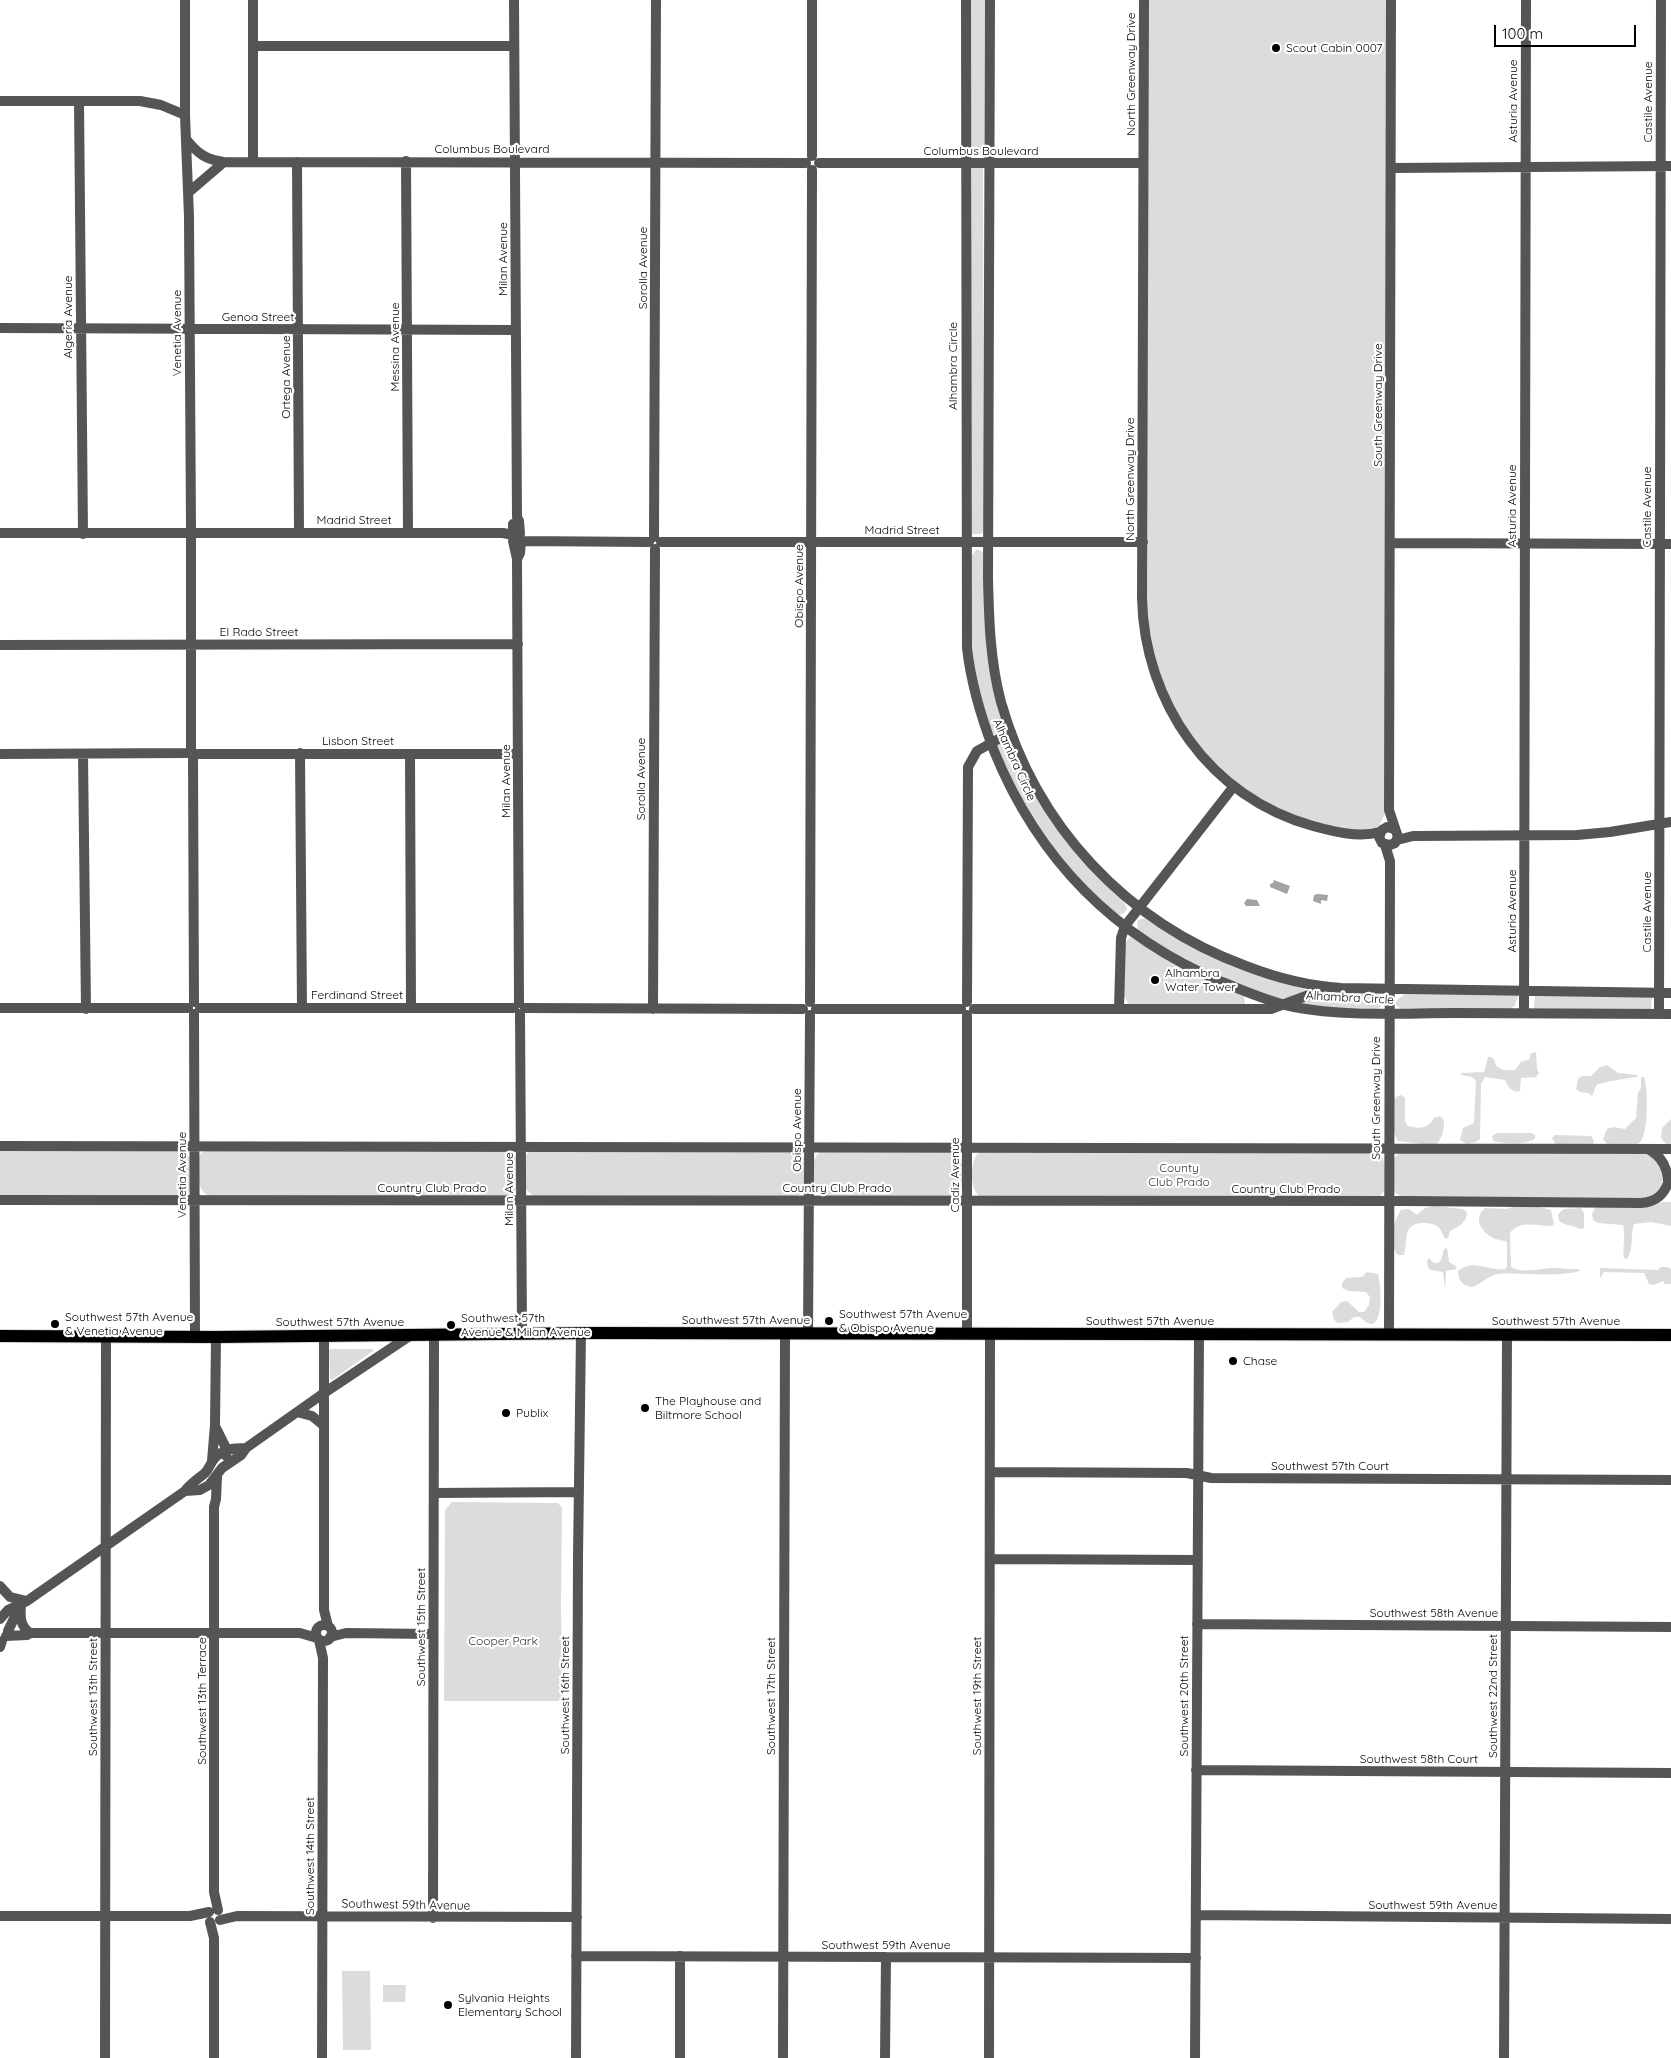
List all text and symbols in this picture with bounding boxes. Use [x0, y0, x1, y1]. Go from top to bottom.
street label: North Greenway Drive [1124, 12, 1138, 136]
scale bar [1496, 15, 1638, 47]
text: 100 m [1502, 24, 1543, 43]
place label: Scout Cabin 0007 [1286, 41, 1382, 55]
marker: Scout Cabin 0007 [1270, 42, 1282, 54]
street label: Asturia Avenue [1506, 59, 1520, 143]
street label: Castile Avenue [1641, 61, 1655, 143]
street label: Columbus Boulevard [434, 142, 550, 156]
street label: Columbus Boulevard [923, 144, 1039, 158]
street label: Milan Avenue [496, 222, 510, 296]
street label: Sorolla Avenue [636, 227, 650, 309]
street label: Algeria Avenue [61, 275, 75, 359]
street label: Venetia Avenue [170, 290, 184, 376]
street label: Messina Avenue [388, 302, 402, 392]
street label: Genoa Street [222, 310, 294, 324]
street label: Alhambra Circle [946, 322, 960, 410]
street label: Ortega Avenue [279, 335, 293, 419]
street label: South Greenway Drive [1371, 343, 1385, 467]
street label: North Greenway Drive [1123, 417, 1137, 541]
street label: Asturia Avenue [1505, 464, 1519, 548]
street label: Castile Avenue [1640, 466, 1654, 548]
street label: Madrid Street [317, 513, 391, 527]
street label: Madrid Street [865, 523, 939, 537]
street label: Obispo Avenue [792, 544, 806, 628]
street label: El Rado Street [220, 625, 298, 639]
street label: Alhambra Circle [989, 717, 1039, 803]
street label: Lisbon Street [322, 734, 394, 748]
street label: Sorolla Avenue [634, 738, 648, 820]
street label: Milan Avenue [499, 744, 513, 818]
street label: Asturia Avenue [1505, 869, 1519, 953]
street label: Castile Avenue [1640, 871, 1654, 953]
place label: Alhambra Water Tower [1165, 966, 1236, 994]
marker: Alhambra Water Tower [1149, 974, 1161, 986]
street label: Ferdinand Street [311, 988, 403, 1002]
street label: Alhambra Circle [1306, 989, 1394, 1007]
street label: South Greenway Drive [1369, 1036, 1383, 1160]
street label: Obispo Avenue [790, 1088, 804, 1172]
street label: Venetia Avenue [175, 1132, 189, 1218]
street label: Cadiz Avenue [948, 1137, 962, 1213]
street label: Milan Avenue [502, 1152, 516, 1226]
park label: County Club Prado [1148, 1161, 1210, 1189]
street label: Country Club Prado [378, 1181, 486, 1195]
street label: Country Club Prado [783, 1181, 891, 1195]
street label: Country Club Prado [1232, 1182, 1340, 1196]
place label: Southwest 57th Avenue & Obispo Avenue [839, 1307, 967, 1335]
place label: Southwest 57th Avenue & Venetia Avenue [65, 1310, 193, 1338]
place label: Southwest 57th Avenue & Milan Avenue [461, 1311, 591, 1339]
street label: Southwest 57th Avenue [682, 1313, 810, 1327]
street label: Southwest 57th Avenue [1086, 1314, 1214, 1328]
street label: Southwest 57th Avenue [1492, 1314, 1620, 1328]
street label: Southwest 57th Avenue [276, 1315, 404, 1329]
marker: Southwest 57th Avenue & Obispo Avenue [823, 1315, 835, 1327]
marker: Southwest 57th Avenue & Venetia Avenue [49, 1318, 61, 1330]
marker: Southwest 57th Avenue & Milan Avenue [445, 1319, 457, 1331]
place label: Chase [1243, 1354, 1277, 1368]
marker: Chase [1227, 1355, 1239, 1367]
place label: The Playhouse and Biltmore School [655, 1394, 761, 1422]
marker: The Playhouse and Biltmore School [639, 1402, 651, 1414]
place label: Publix [516, 1406, 548, 1420]
marker: Publix [500, 1407, 512, 1419]
street label: Southwest 57th Court [1271, 1459, 1389, 1473]
street label: Southwest 15th Street [414, 1568, 428, 1686]
street label: Southwest 58th Avenue [1370, 1606, 1498, 1620]
park label: Cooper Park [468, 1634, 538, 1648]
street label: Southwest 22nd Street [1486, 1634, 1500, 1758]
street label: Southwest 20th Street [1177, 1635, 1191, 1757]
street label: Southwest 16th Street [558, 1636, 572, 1754]
street label: Southwest 13th Terrace [195, 1637, 209, 1765]
street label: Southwest 17th Street [764, 1637, 778, 1755]
street label: Southwest 19th Street [970, 1637, 984, 1755]
street label: Southwest 13th Street [86, 1638, 100, 1756]
street label: Southwest 58th Court [1360, 1752, 1478, 1766]
street label: Southwest 14th Street [303, 1797, 317, 1915]
street label: Southwest 59th Avenue [341, 1897, 471, 1913]
street label: Southwest 59th Avenue [1369, 1898, 1497, 1912]
street label: Southwest 59th Avenue [822, 1938, 950, 1952]
place label: Sylvania Heights Elementary School [458, 1991, 562, 2019]
marker: Sylvania Heights Elementary School [442, 1999, 454, 2011]

